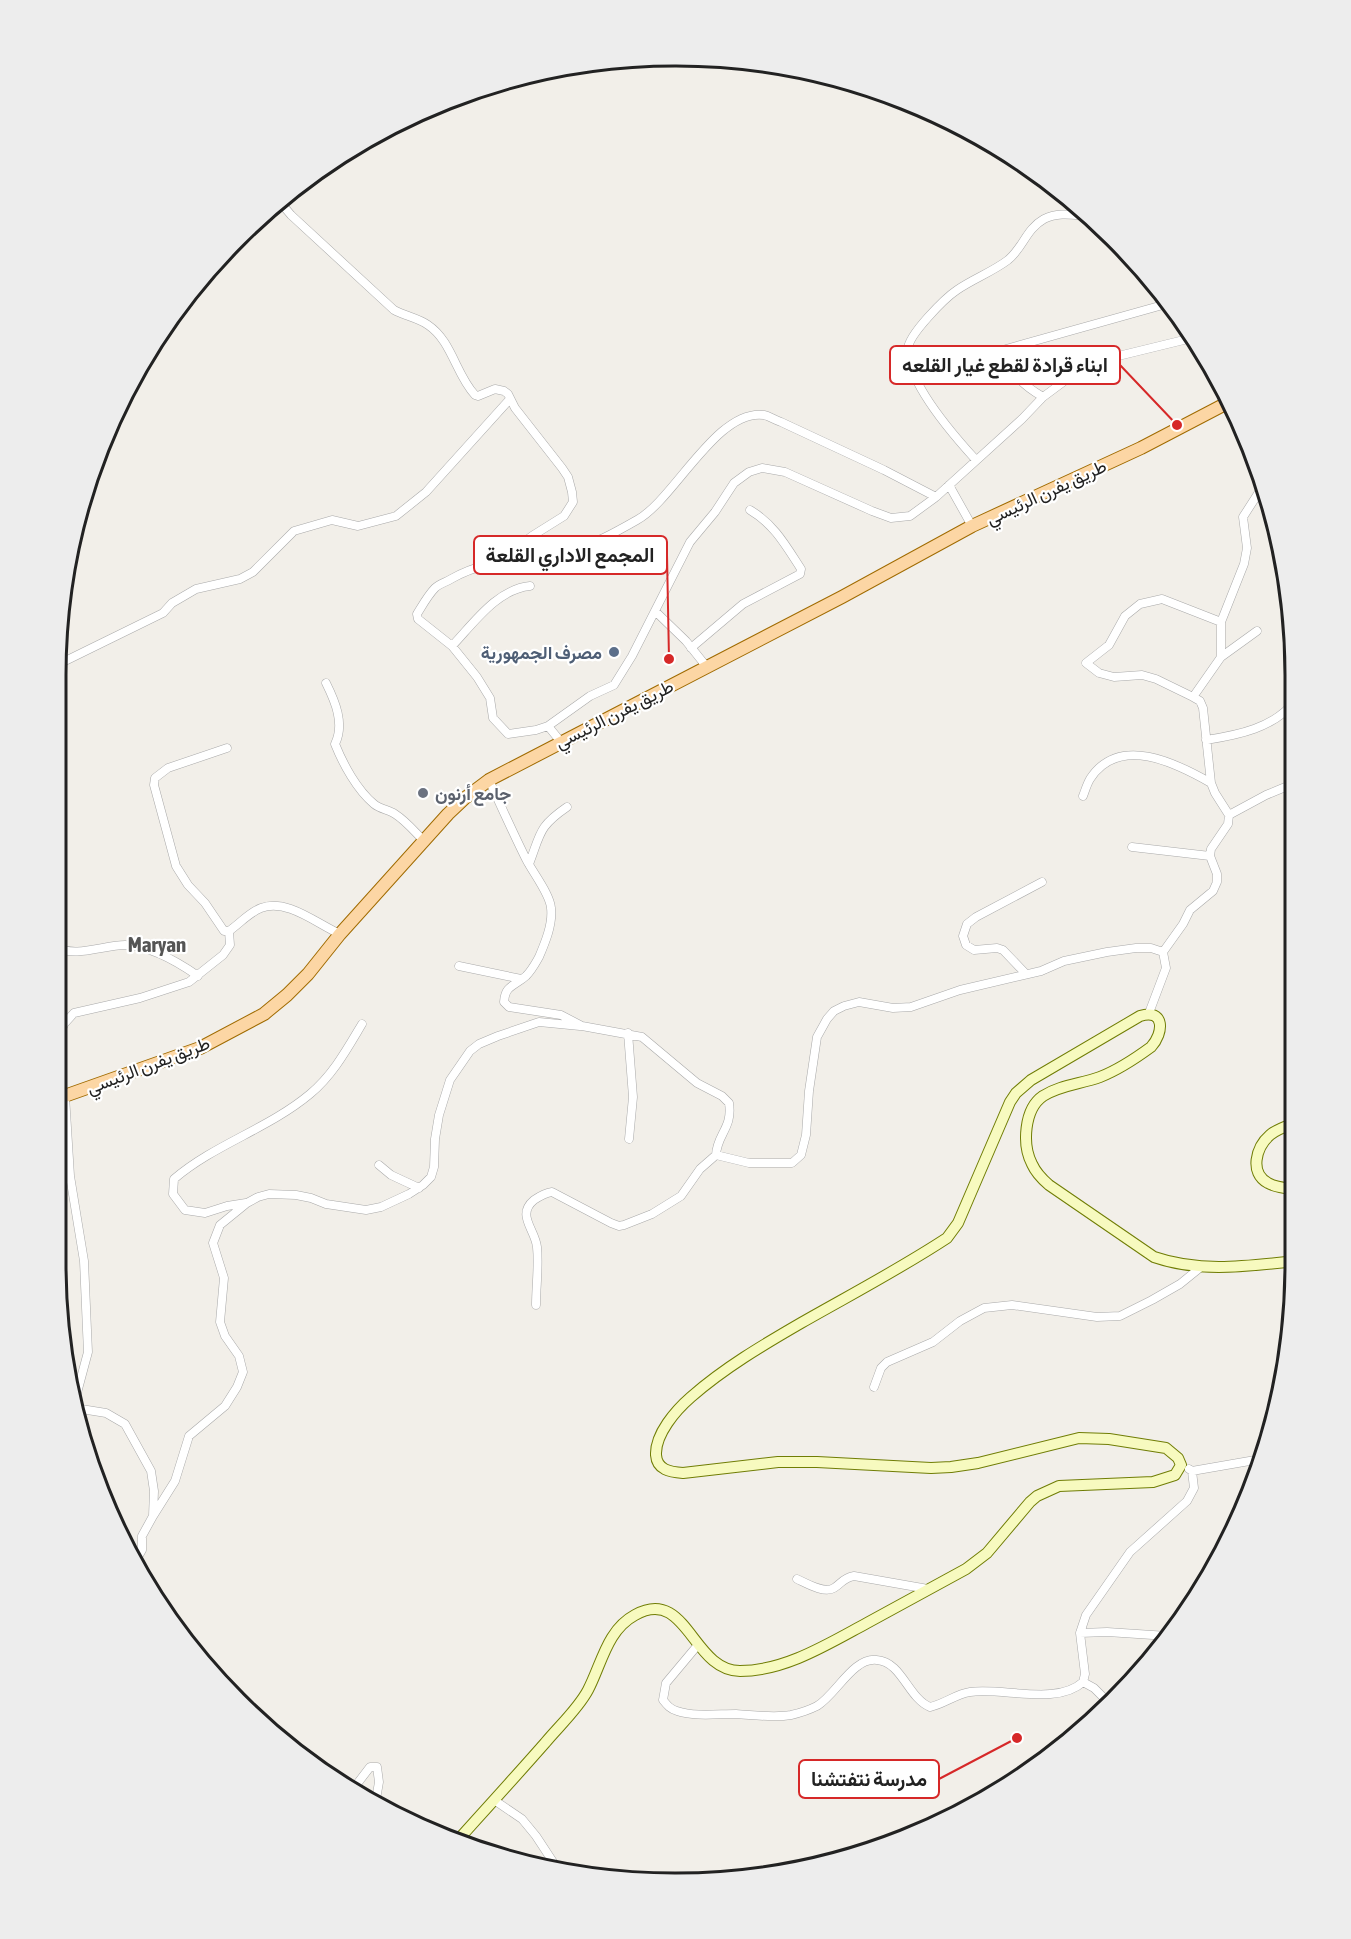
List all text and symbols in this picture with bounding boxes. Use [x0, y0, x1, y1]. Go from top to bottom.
callout: ابناء قرادة لقطع غيار القلعه [890, 346, 1120, 384]
text: ابناء قرادة لقطع غيار القلعه [902, 353, 1108, 379]
street label: طريق يفرن الرئيسي [983, 455, 1112, 534]
callout: المجمع الاداري القلعة [474, 536, 667, 574]
text: المجمع الاداري القلعة [486, 543, 654, 572]
place label: مصرف الجمهورية [481, 642, 602, 664]
marker: مصرف الجمهورية [607, 645, 621, 659]
street label: طريق يفرن الرئيسي [551, 675, 679, 757]
place label: جامع أرنون [435, 783, 511, 806]
marker: جامع أرنون [416, 786, 430, 800]
district label: Maryan [128, 932, 186, 956]
street label: طريق يفرن الرئيسي [83, 1032, 214, 1103]
callout: مدرسة نتفتشنا [799, 1760, 939, 1798]
text: مدرسة نتفتشنا [811, 1767, 927, 1792]

